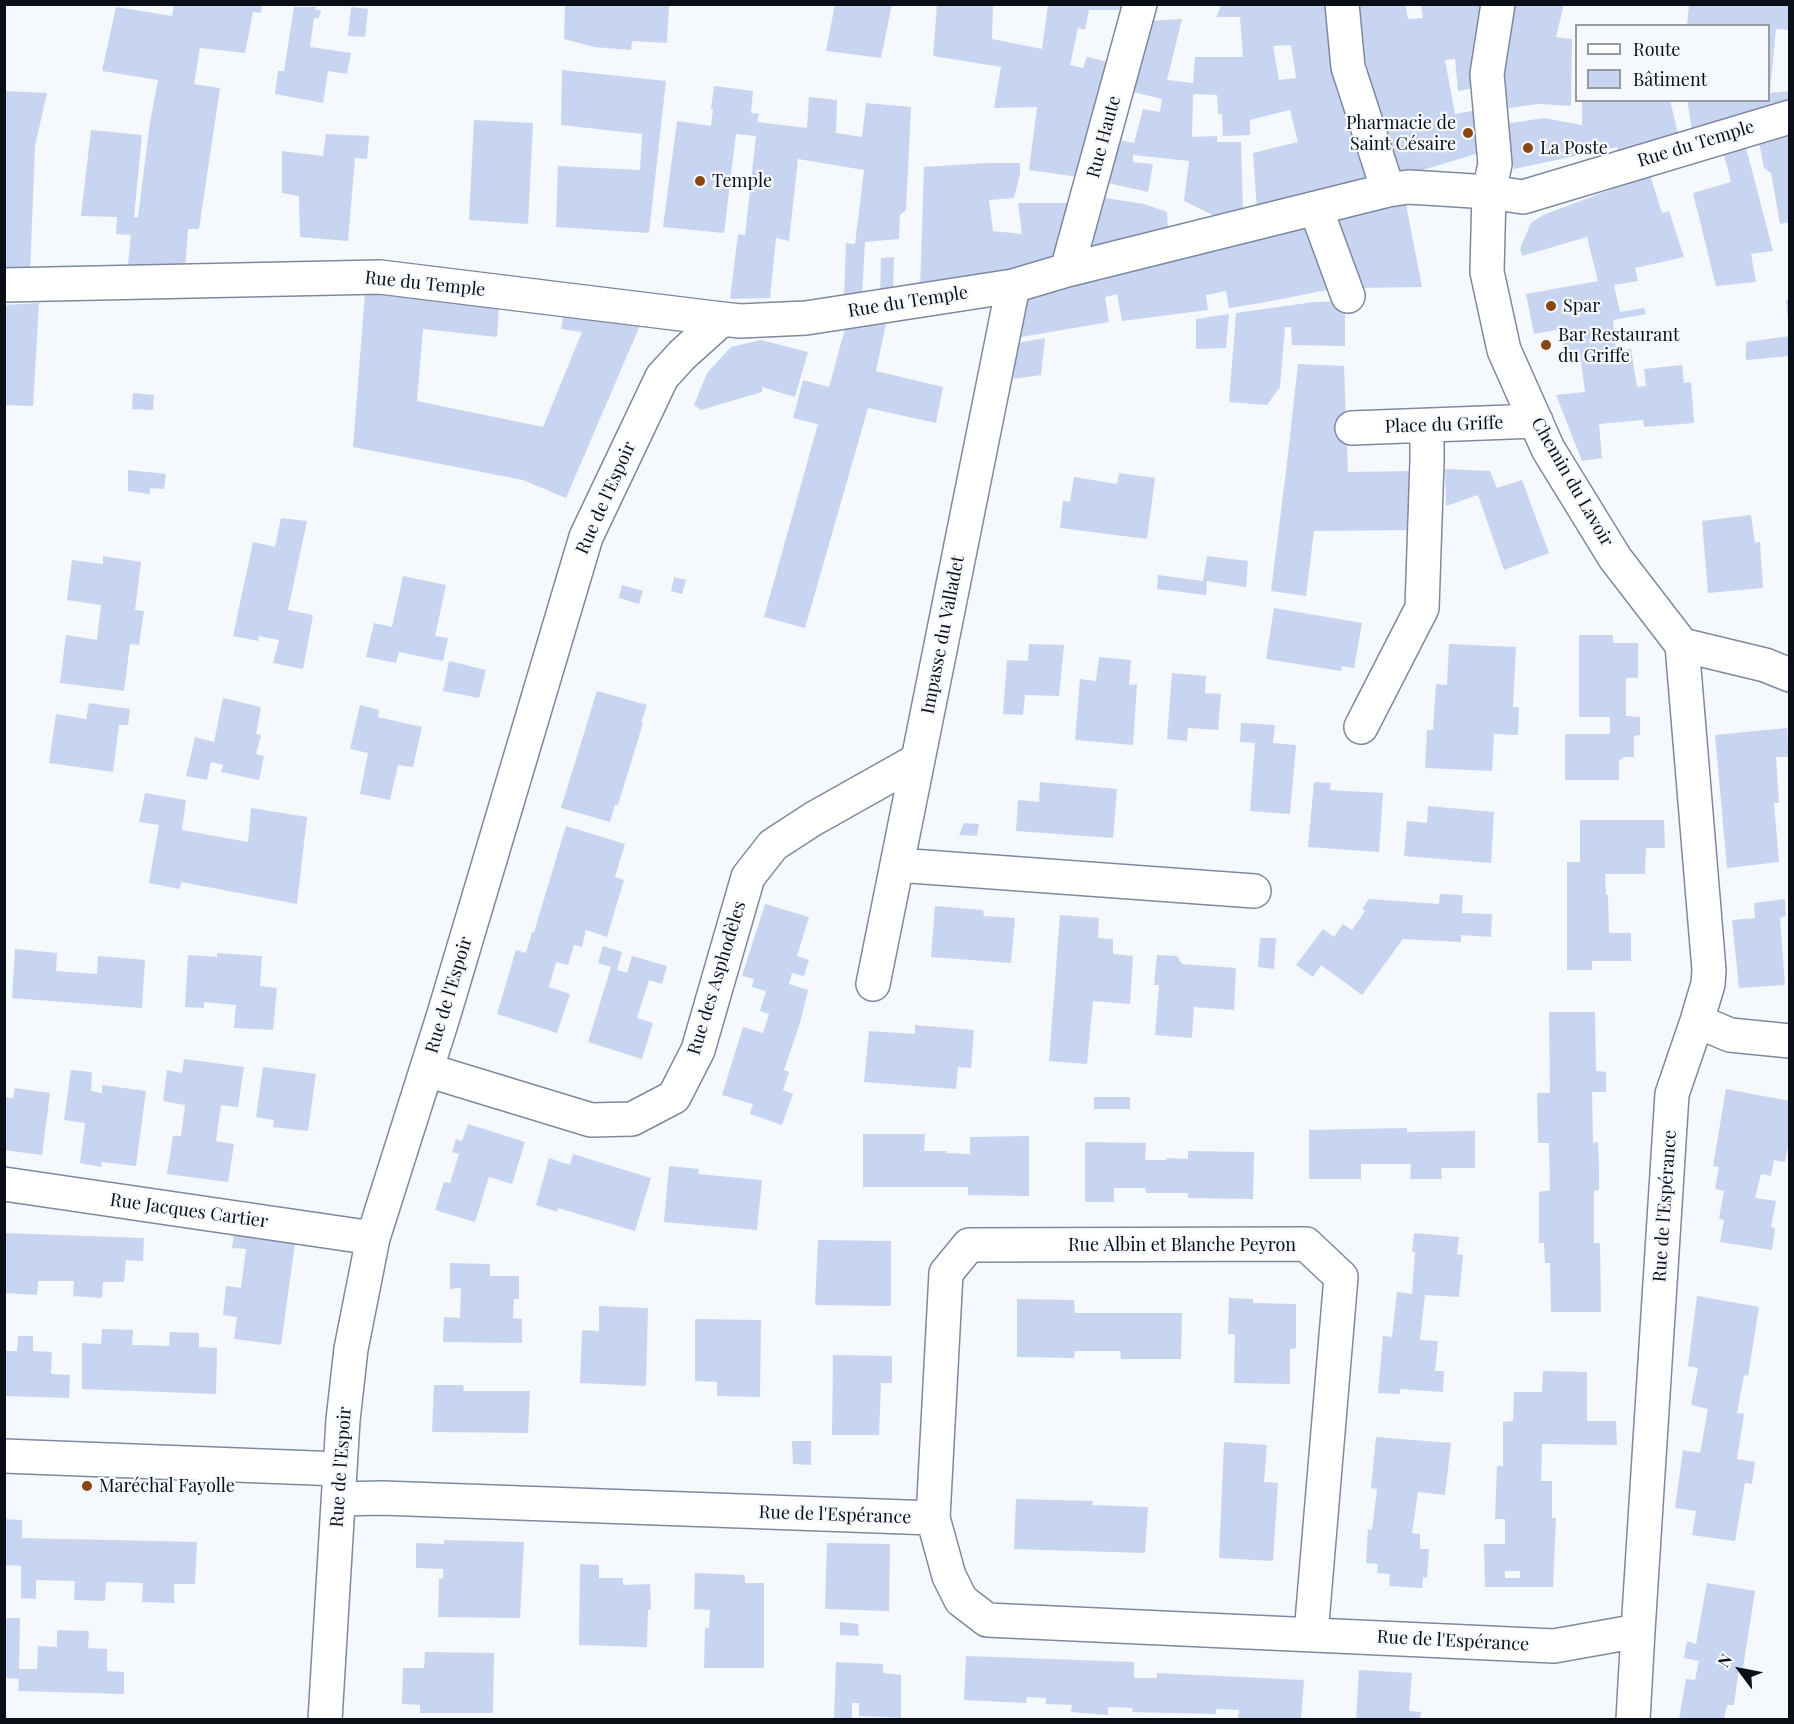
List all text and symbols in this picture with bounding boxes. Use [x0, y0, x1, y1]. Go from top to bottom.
legend [1575, 24, 1770, 102]
text: Route [1633, 37, 1680, 61]
text: Bâtiment [1633, 67, 1707, 91]
street label: Rue Haute [1083, 94, 1125, 180]
place label: Pharmacie de Saint Césaire [1346, 112, 1456, 154]
street label: Rue du Temple [1635, 116, 1757, 172]
marker: Pharmacie de Saint Césaire [1461, 126, 1475, 140]
place label: La Poste [1540, 137, 1608, 159]
marker: La Poste [1521, 141, 1535, 155]
place label: Temple [712, 170, 772, 192]
marker: Temple [693, 174, 707, 188]
street label: Rue du Temple [364, 267, 486, 301]
street label: Rue du Temple [846, 282, 970, 322]
place label: Spar [1563, 295, 1600, 317]
marker: Spar [1544, 299, 1558, 313]
place label: Bar Restaurant du Griffe [1558, 324, 1679, 366]
marker: Bar Restaurant du Griffe [1539, 338, 1553, 352]
street label: Place du Griffe [1384, 412, 1504, 438]
street label: Chemin du Lavoir [1526, 414, 1618, 550]
street label: Rue de l'Espoir [572, 438, 640, 558]
street label: Impasse du Valladet [917, 554, 969, 716]
street label: Rue des Asphodèles [683, 898, 751, 1058]
street label: Rue de l'Espoir [421, 934, 477, 1056]
street label: Rue de l'Espérance [1649, 1129, 1681, 1283]
street label: Rue Jacques Cartier [109, 1189, 269, 1233]
street label: Rue Albin et Blanche Peyron [1068, 1234, 1296, 1256]
street label: Rue de l'Espoir [326, 1406, 356, 1528]
place label: Maréchal Fayolle [99, 1475, 235, 1497]
marker: Maréchal Fayolle [80, 1479, 94, 1493]
street label: Rue de l'Espérance [758, 1502, 912, 1528]
street label: Rue de l'Espérance [1376, 1626, 1530, 1656]
north arrow [1710, 1640, 1770, 1700]
text: N [1712, 1650, 1736, 1671]

